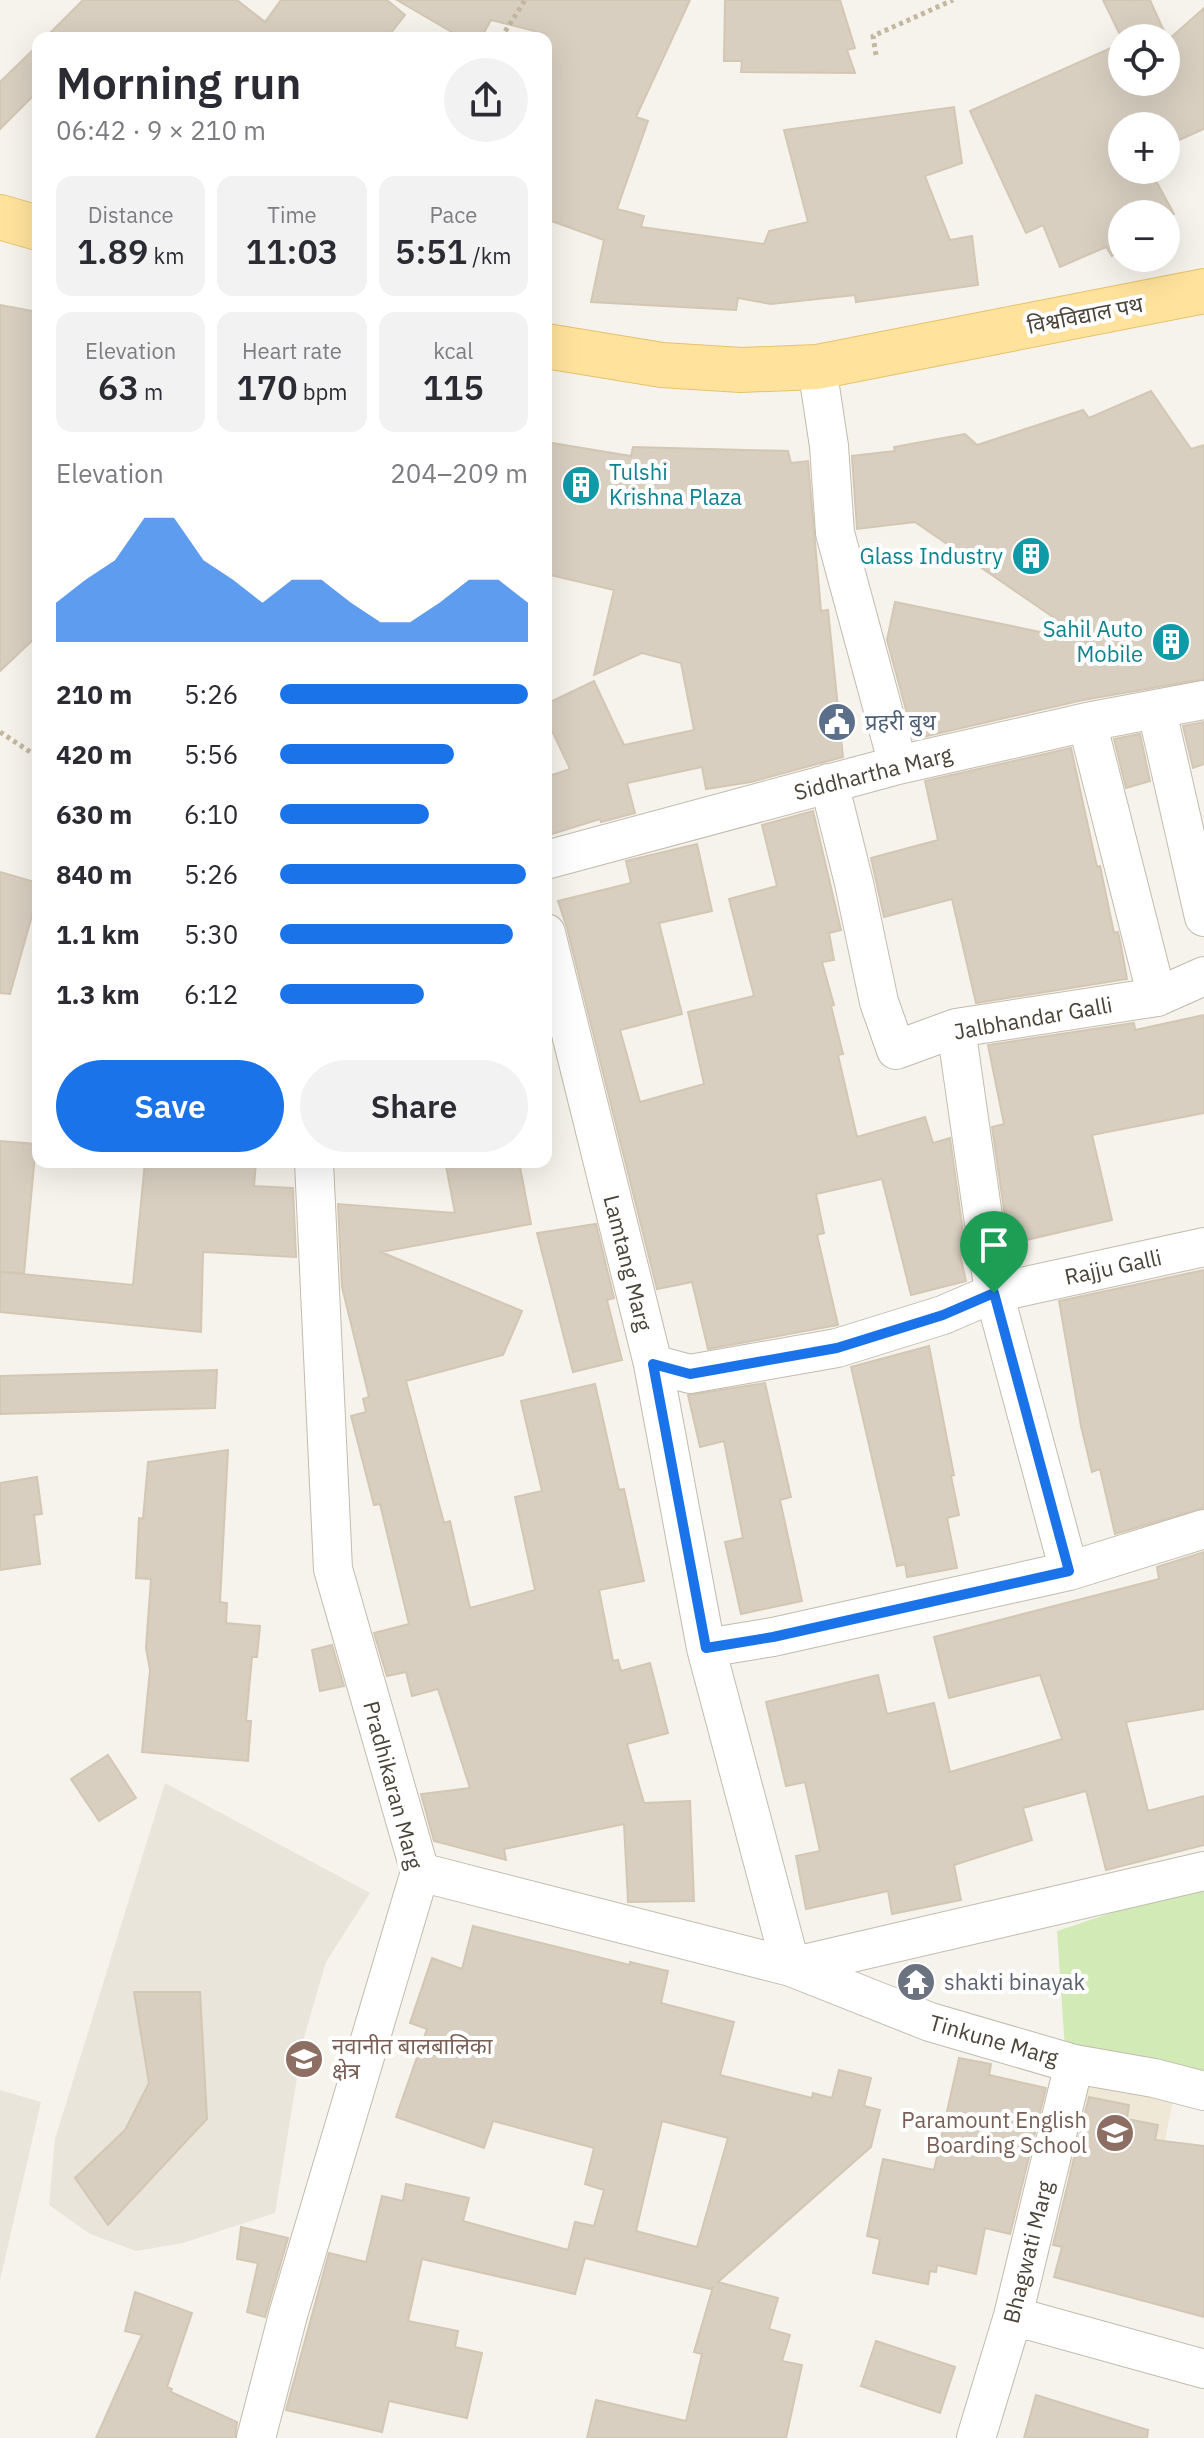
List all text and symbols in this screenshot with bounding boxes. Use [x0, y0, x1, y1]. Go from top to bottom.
map controls [1108, 24, 1180, 272]
button: locate [1108, 24, 1180, 96]
text: Morning run [56, 54, 301, 111]
button: share [444, 58, 528, 142]
button: + [1108, 112, 1180, 184]
text: 06:42 · 9 × 210 m [56, 113, 266, 147]
text: Distance [88, 200, 174, 229]
text: Time [267, 200, 317, 229]
text: Pace [429, 200, 477, 229]
button: − [1108, 200, 1180, 272]
text: 1.89 [77, 229, 148, 273]
text: 11:03 [246, 229, 338, 273]
text: 5:51 [395, 229, 467, 273]
text: km [148, 241, 184, 270]
text: /km [467, 241, 512, 270]
street label: विश्वविद्याल पथ [1025, 289, 1146, 340]
text: Elevation [85, 336, 176, 365]
text: Heart rate [242, 336, 342, 365]
text: kcal [433, 336, 473, 365]
text: 63 [98, 365, 139, 409]
text: 170 [236, 365, 298, 409]
text: 115 [423, 365, 484, 409]
text: m [139, 377, 163, 406]
text: bpm [298, 377, 348, 406]
text: Elevation [56, 456, 164, 490]
text: 204–209 m [390, 456, 528, 490]
place label: Tulshi Krishna Plaza [609, 457, 742, 511]
building icon: Tulshi Krishna Plaza [560, 464, 602, 506]
building icon: Glass Industry [1010, 535, 1052, 577]
place label: Glass Industry [859, 541, 1003, 570]
place label: Sahil Auto Mobile [1043, 614, 1143, 668]
building icon: Sahil Auto Mobile [1150, 621, 1192, 663]
text: 210 m [56, 677, 132, 711]
text: 5:26 [184, 677, 238, 711]
public building icon: प्रहरी बुथ [816, 701, 858, 743]
place label: प्रहरी बुथ [865, 707, 937, 737]
text: 420 m [56, 737, 132, 771]
text: 5:56 [184, 737, 238, 771]
street label: Siddhartha Marg [791, 739, 955, 806]
text: 630 m [56, 797, 132, 831]
text: 6:10 [184, 797, 238, 831]
text: 840 m [56, 857, 132, 891]
text: 5:26 [184, 857, 238, 891]
text: 1.1 km [56, 917, 140, 951]
text: 5:30 [184, 917, 238, 951]
text: 1.3 km [56, 977, 140, 1011]
text: 6:12 [184, 977, 238, 1011]
street label: Jalbhandar Galli [951, 989, 1115, 1046]
button: Save [56, 1060, 284, 1152]
button: Share [300, 1060, 528, 1152]
street label: Lamtang Marg [598, 1192, 660, 1334]
pin [960, 1211, 1028, 1293]
icon: arrive [972, 1223, 1016, 1267]
street label: Rajju Galli [1062, 1242, 1164, 1291]
street label: Pradhikaran Marg [357, 1698, 430, 1873]
temple icon: shakti binayak [895, 1961, 937, 2003]
place label: shakti binayak [944, 1967, 1086, 1996]
street label: Tinkune Marg [926, 2007, 1062, 2072]
place label: नवानीत बालबालिका क्षेत्र [332, 2031, 493, 2085]
school or university icon: नवानीत बालबालिका क्षेत्र [283, 2038, 325, 2080]
place label: Paramount English Boarding School [901, 2105, 1087, 2159]
school or university icon: Paramount English Boarding School [1094, 2112, 1136, 2154]
street label: Bhagwati Marg [996, 2177, 1059, 2326]

